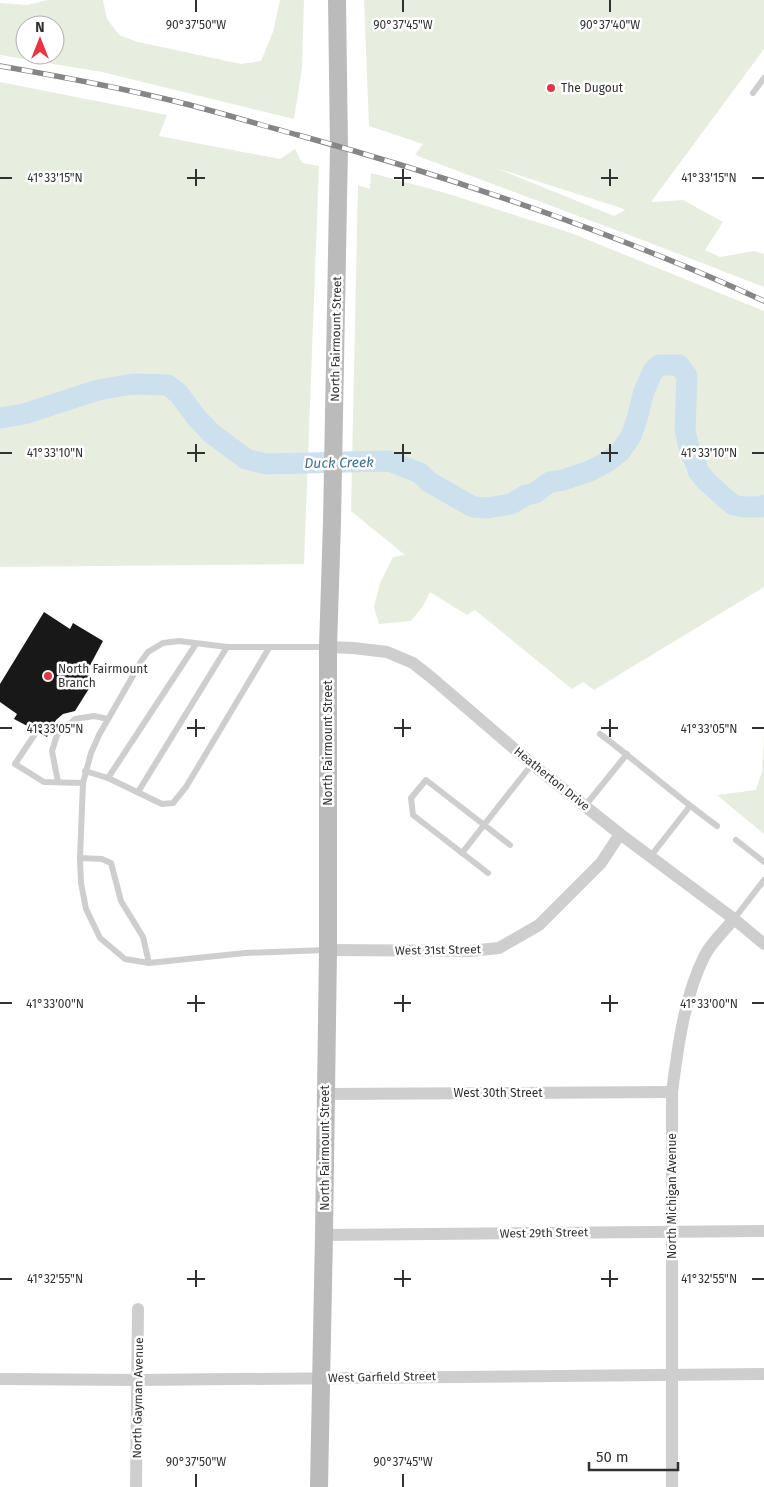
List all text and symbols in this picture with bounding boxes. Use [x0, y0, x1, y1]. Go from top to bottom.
north arrow [15, 15, 65, 65]
text: 90°37'50"W [166, 18, 226, 32]
text: 90°37'45"W [373, 18, 433, 32]
text: 90°37'40"W [580, 18, 640, 32]
text: N [35, 19, 45, 36]
place label: The Dugout [561, 81, 624, 95]
marker: The Dugout [545, 82, 557, 94]
text: 41°33'15"N [27, 171, 83, 185]
text: 41°33'15"N [681, 171, 737, 185]
street label: North Fairmount Street [328, 275, 344, 402]
text: 41°33'10"N [27, 446, 83, 460]
text: 41°33'10"N [681, 446, 737, 460]
water label: Duck Creek [304, 454, 374, 472]
place label: North Fairmount Branch [58, 662, 148, 690]
marker: North Fairmount Branch [42, 670, 54, 682]
street label: North Fairmount Street [321, 680, 335, 806]
text: 41°33'05"N [27, 722, 83, 736]
text: 41°33'05"N [681, 722, 737, 736]
street label: Heatherton Drive [511, 744, 593, 814]
street label: West 31st Street [395, 942, 482, 958]
text: 41°33'00"N [26, 997, 84, 1011]
text: 41°33'00"N [680, 997, 738, 1011]
street label: North Fairmount Street [318, 1085, 332, 1211]
street label: West 30th Street [453, 1086, 543, 1100]
street label: North Michigan Avenue [665, 1133, 679, 1259]
street label: West 29th Street [500, 1225, 589, 1241]
text: 41°32'55"N [27, 1272, 83, 1286]
text: 41°32'55"N [681, 1272, 737, 1286]
street label: North Gayman Avenue [130, 1337, 146, 1459]
street label: West Garfield Street [328, 1369, 437, 1385]
scale bar [589, 1440, 678, 1472]
text: 50 m [596, 1448, 629, 1466]
text: 90°37'50"W [166, 1455, 226, 1469]
text: 90°37'45"W [373, 1455, 433, 1469]

